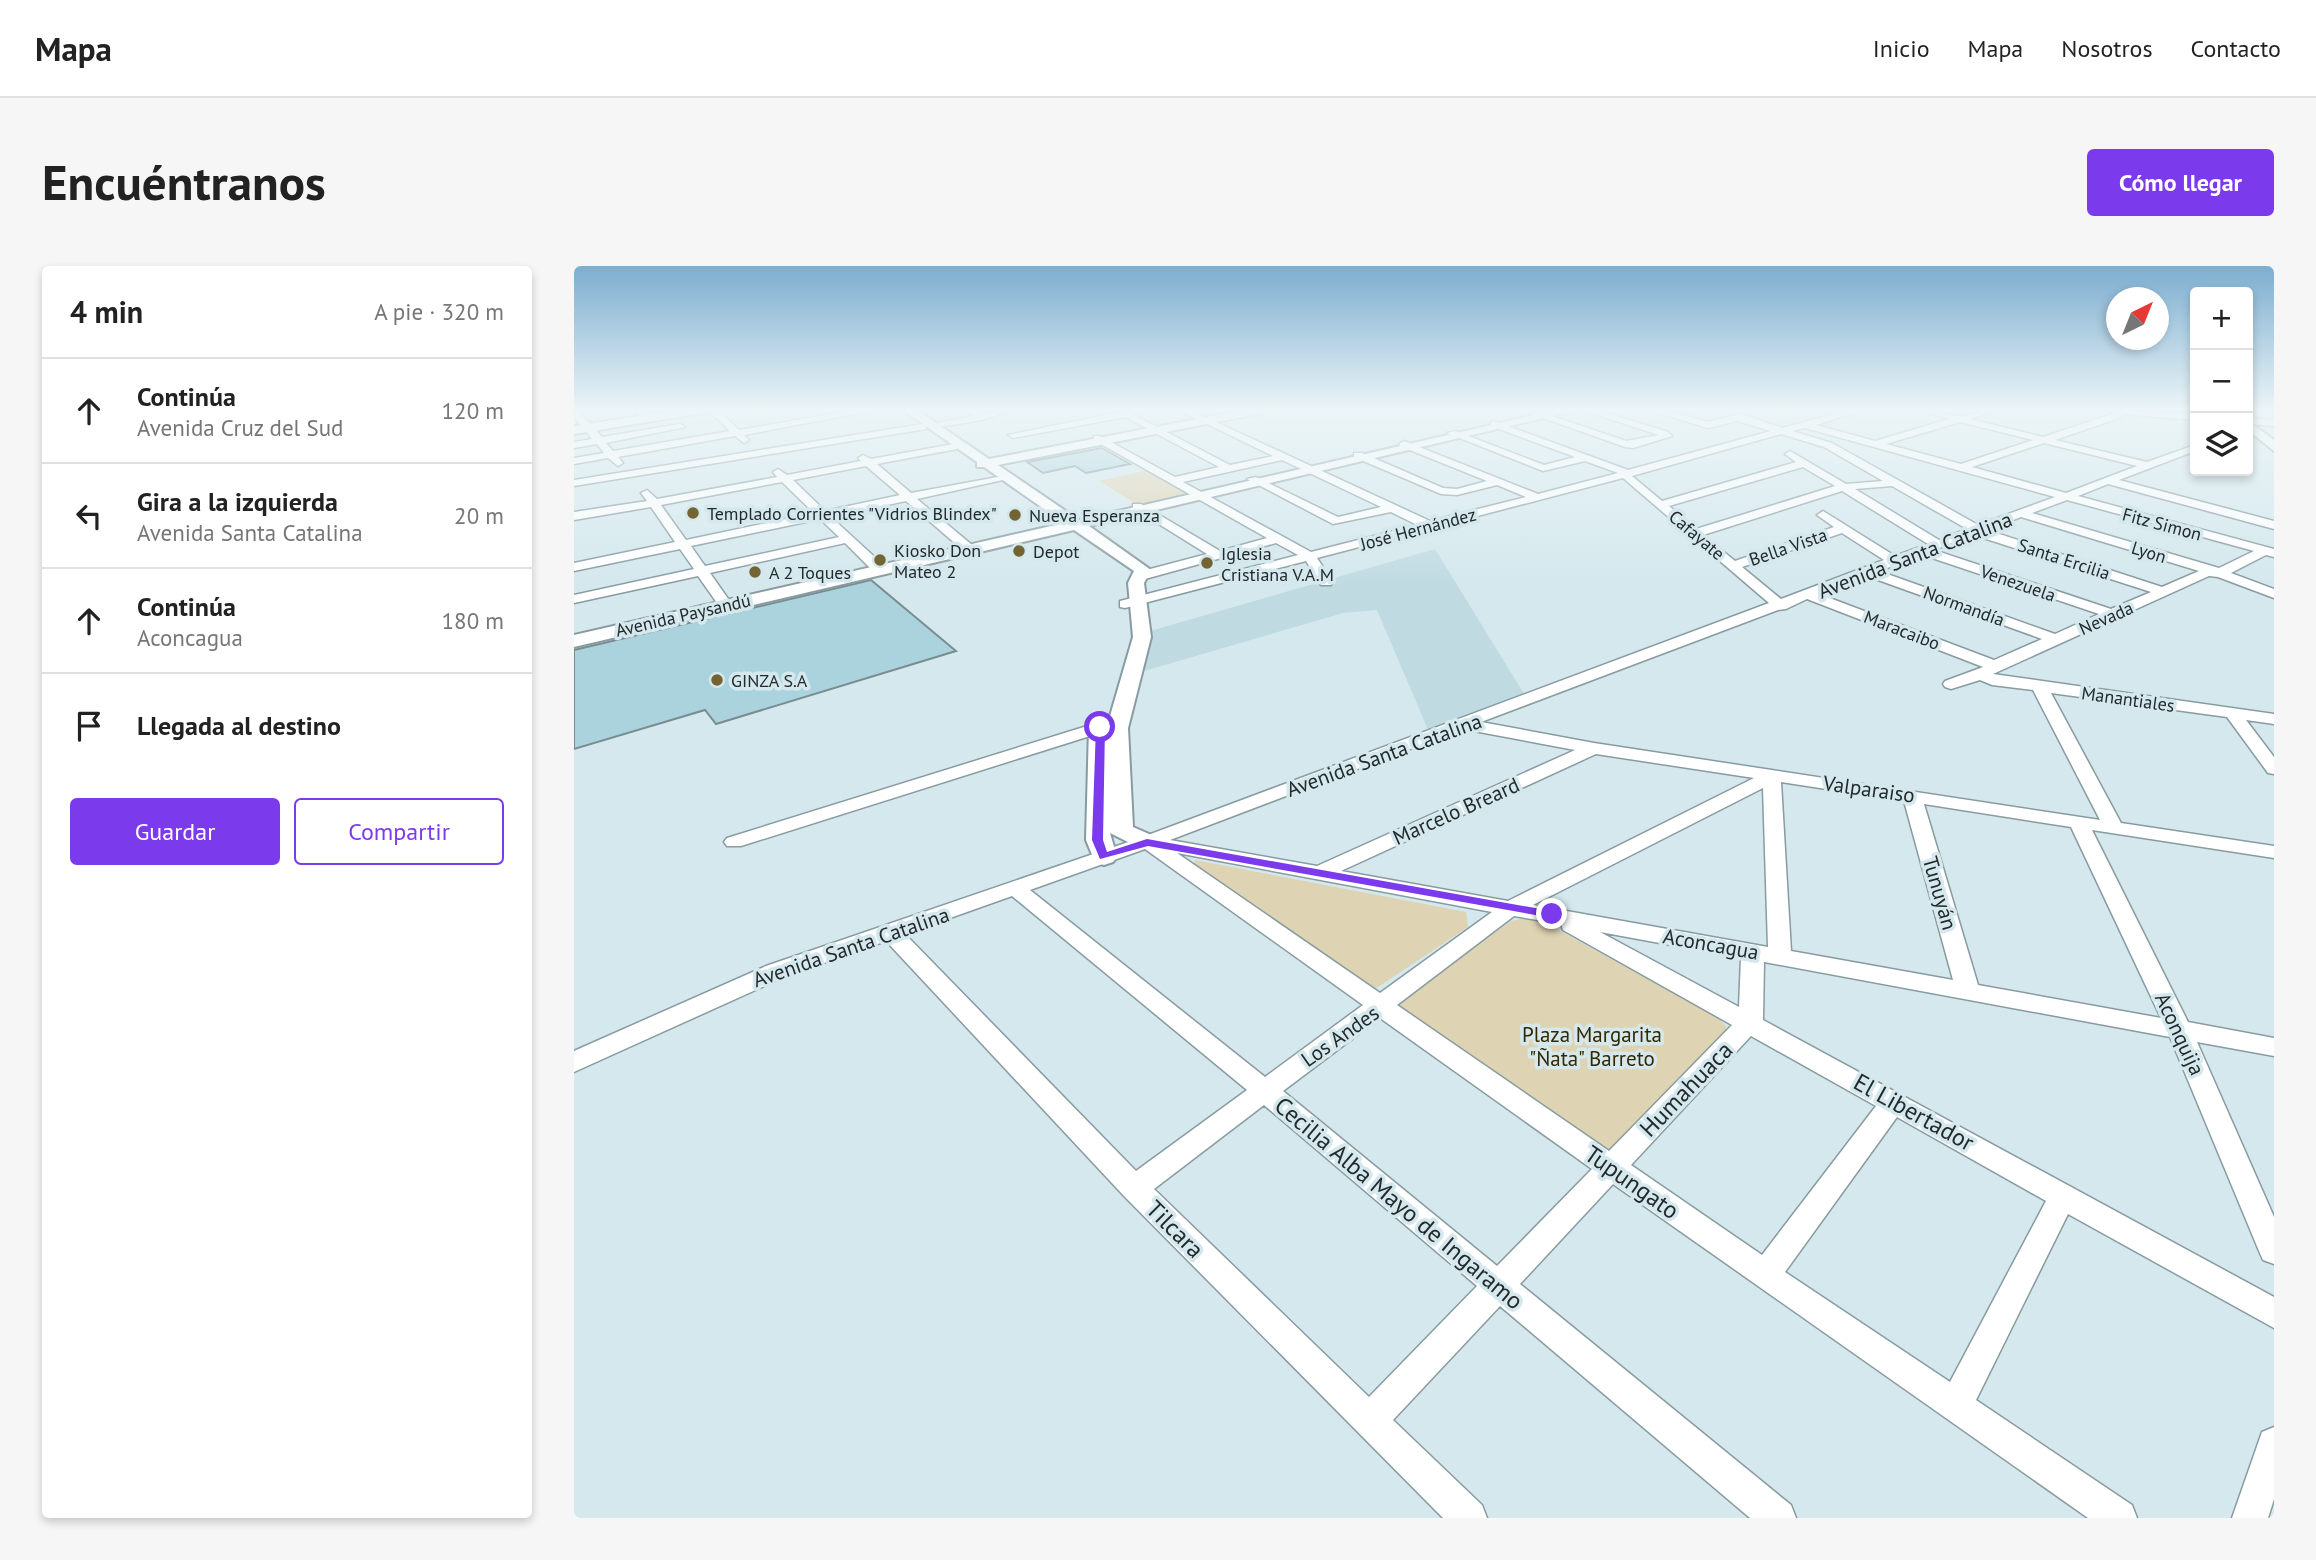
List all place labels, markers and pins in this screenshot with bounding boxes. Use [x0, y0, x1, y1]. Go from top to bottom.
place label: Templado Corrientes "Vidrios Blindex" [707, 502, 997, 525]
place label: Nueva Esperanza [1029, 504, 1160, 527]
marker: Templado Corrientes "Vidrios Blindex" [685, 505, 701, 521]
marker: Nueva Esperanza [1007, 507, 1023, 523]
place label: Kiosko Don Mateo 2 [894, 539, 981, 583]
place label: Depot [1033, 540, 1079, 563]
place label: Iglesia Cristiana V.A.M [1221, 542, 1334, 586]
marker: Depot [1011, 543, 1027, 559]
marker: Kiosko Don Mateo 2 [872, 552, 888, 568]
marker: Iglesia Cristiana V.A.M [1199, 555, 1215, 571]
place label: A 2 Toques [769, 561, 851, 584]
marker: A 2 Toques [747, 564, 763, 580]
place label: GINZA S.A [731, 669, 808, 692]
marker: GINZA S.A [709, 672, 725, 688]

